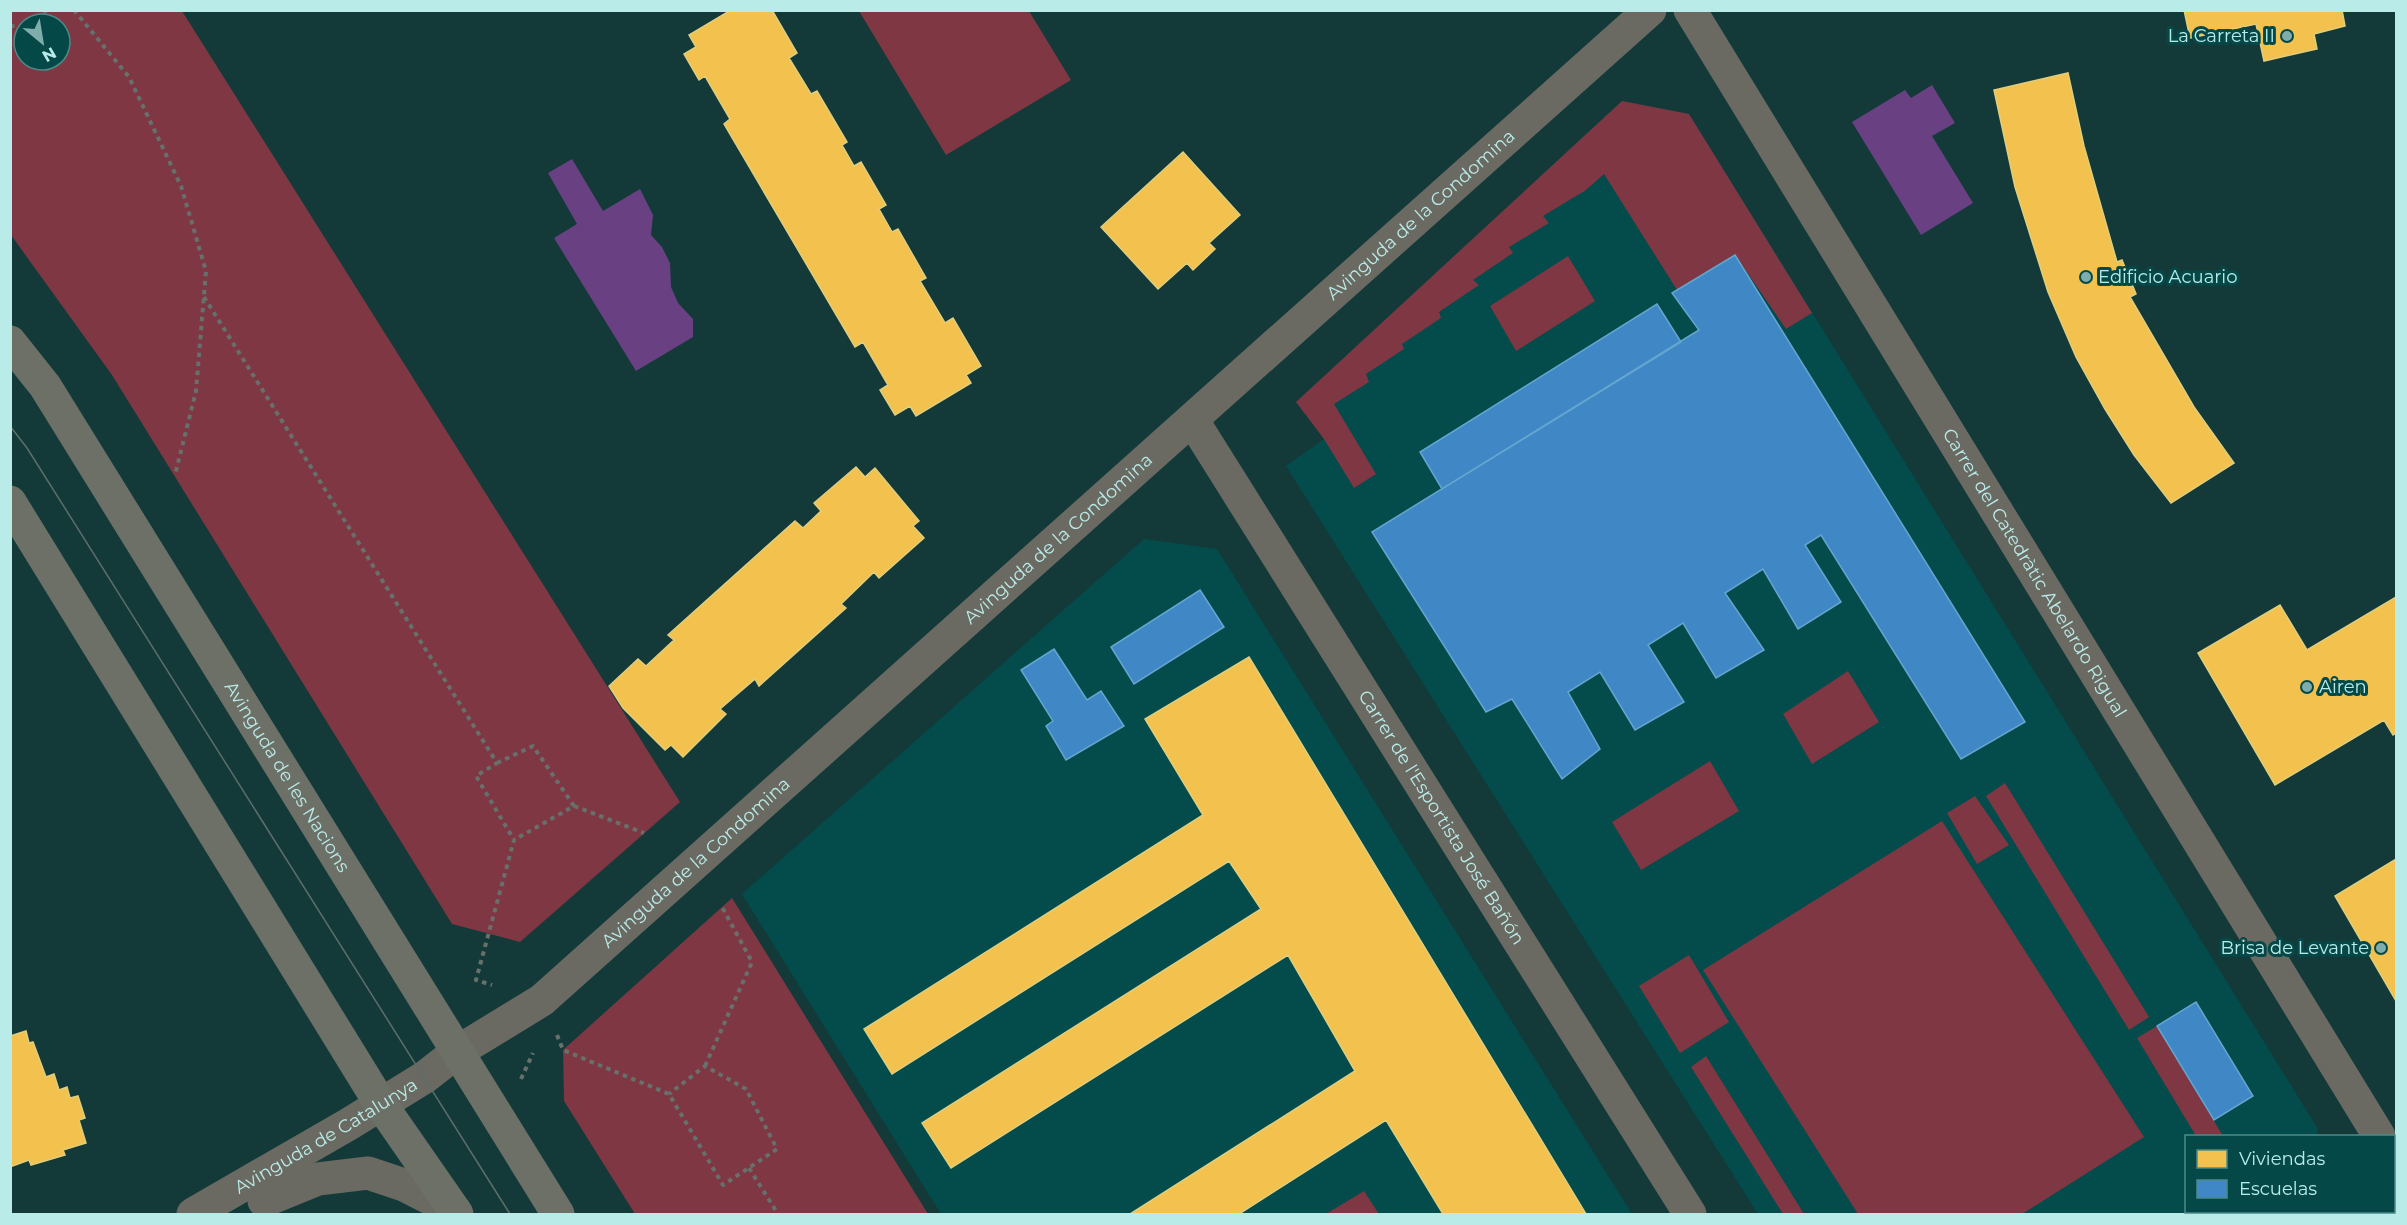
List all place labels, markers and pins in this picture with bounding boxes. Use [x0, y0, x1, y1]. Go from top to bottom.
place label: La Carreta II [2168, 25, 2275, 47]
marker: La Carreta II [2280, 29, 2294, 43]
place label: Edificio Acuario [2098, 266, 2237, 288]
marker: Edificio Acuario [2079, 270, 2093, 284]
place label: Airen [2319, 676, 2367, 698]
marker: Airen [2300, 680, 2314, 694]
place label: Brisa de Levante [2220, 937, 2369, 959]
marker: Brisa de Levante [2374, 941, 2388, 955]

